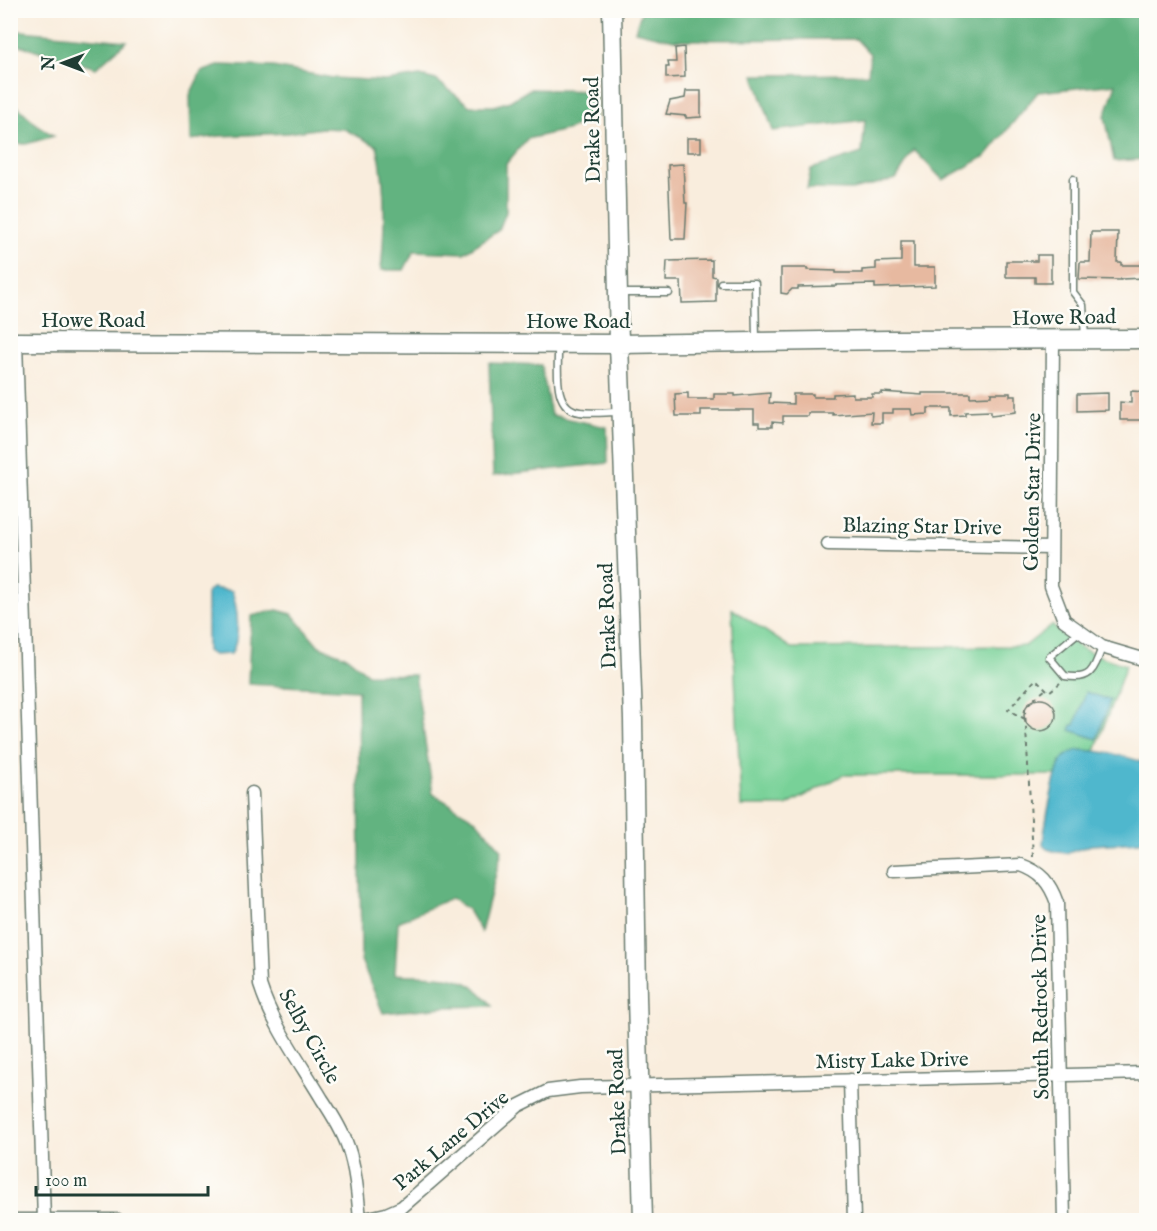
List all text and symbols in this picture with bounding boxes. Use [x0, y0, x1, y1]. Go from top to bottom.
north arrow [33, 33, 93, 93]
text: N [40, 56, 60, 71]
street label: Drake Road [579, 76, 608, 183]
street label: Howe Road [1012, 304, 1117, 333]
street label: Howe Road [41, 308, 146, 335]
street label: Howe Road [526, 309, 631, 336]
street label: Golden Star Drive [1019, 412, 1048, 571]
street label: Blazing Star Drive [842, 513, 1002, 542]
street label: Drake Road [593, 562, 624, 670]
street label: South Redrock Drive [1026, 914, 1057, 1100]
street label: Selby Circle [272, 984, 346, 1089]
street label: Misty Lake Drive [815, 1047, 969, 1076]
street label: Drake Road [603, 1048, 634, 1156]
street label: Park Lane Drive [389, 1085, 516, 1197]
scale bar [36, 1159, 208, 1197]
text: 100 m [45, 1170, 87, 1193]

